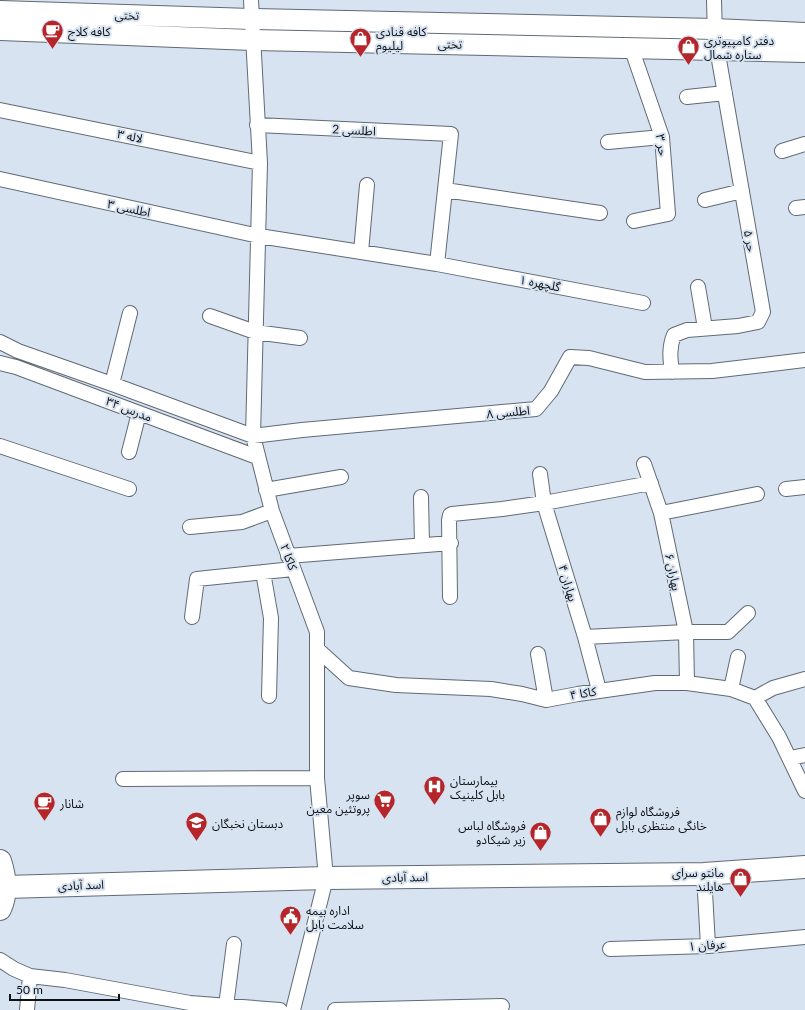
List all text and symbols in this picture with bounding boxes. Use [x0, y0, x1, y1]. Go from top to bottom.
street label: تختی [114, 7, 140, 23]
cafe icon: کافه کلاج [39, 18, 65, 51]
place label: کافه کلاج [68, 24, 112, 41]
place label: کافه قنادی لیلیوم [376, 24, 428, 55]
shop icon: کافه قنادی لیلیوم [347, 25, 373, 58]
place label: دفتر کامپیوتری ستاره شمال [704, 33, 774, 62]
shop icon: دفتر کامپیوتری ستاره شمال [676, 34, 702, 67]
street label: تختی [438, 36, 463, 52]
street label: اطلسی 2 [332, 121, 376, 139]
street label: لاله ۳ [116, 126, 144, 146]
street label: حر ۳ [653, 133, 671, 157]
street label: اطلسی ۳ [106, 196, 152, 220]
street label: حر ۵ [741, 229, 759, 253]
street label: گلچهره ۱ [518, 272, 563, 296]
street label: مدرس ۳۴ [104, 393, 154, 425]
street label: اطلسی ۸ [486, 403, 530, 421]
street label: کاکا ۲ [277, 542, 301, 573]
street label: بهاران ۶ [662, 552, 684, 592]
street label: بهاران ۴ [555, 563, 581, 603]
street label: کاکا ۴ [569, 683, 598, 703]
place label: بیمارستان بابل کلینیک [450, 773, 505, 802]
hospital icon: بیمارستان بابل کلینیک [422, 774, 448, 807]
place label: سوپر پروتئین معین [306, 787, 370, 817]
supermarket icon: سوپر پروتئین معین [372, 788, 398, 821]
cafe icon: شانار [31, 790, 57, 823]
place label: شانار [59, 796, 84, 811]
place label: فروشگاه لوازم خانگی منتظری بابل [616, 804, 707, 833]
shop icon: فروشگاه لوازم خانگی منتظری بابل [588, 805, 614, 838]
school or university icon: دبستان نخبگان [184, 810, 210, 843]
place label: دبستان نخبگان [212, 816, 283, 831]
place label: فروشگاه لباس زیر شیکادو [458, 818, 526, 847]
shop icon: فروشگاه لباس زیر شیکادو [528, 819, 554, 852]
place label: مانتو سرای هایلند [672, 865, 724, 894]
shop icon: مانتو سرای هایلند [727, 866, 753, 899]
street label: اسد آبادی [382, 869, 428, 885]
street label: اسد آبادی [58, 877, 104, 893]
place label: اداره بیمه سلامت بابل [306, 903, 364, 932]
public building icon: اداره بیمه سلامت بابل [277, 904, 303, 937]
street label: عرفان ۱ [688, 936, 726, 954]
scale bar [10, 976, 119, 1002]
text: 50 m [16, 982, 43, 997]

